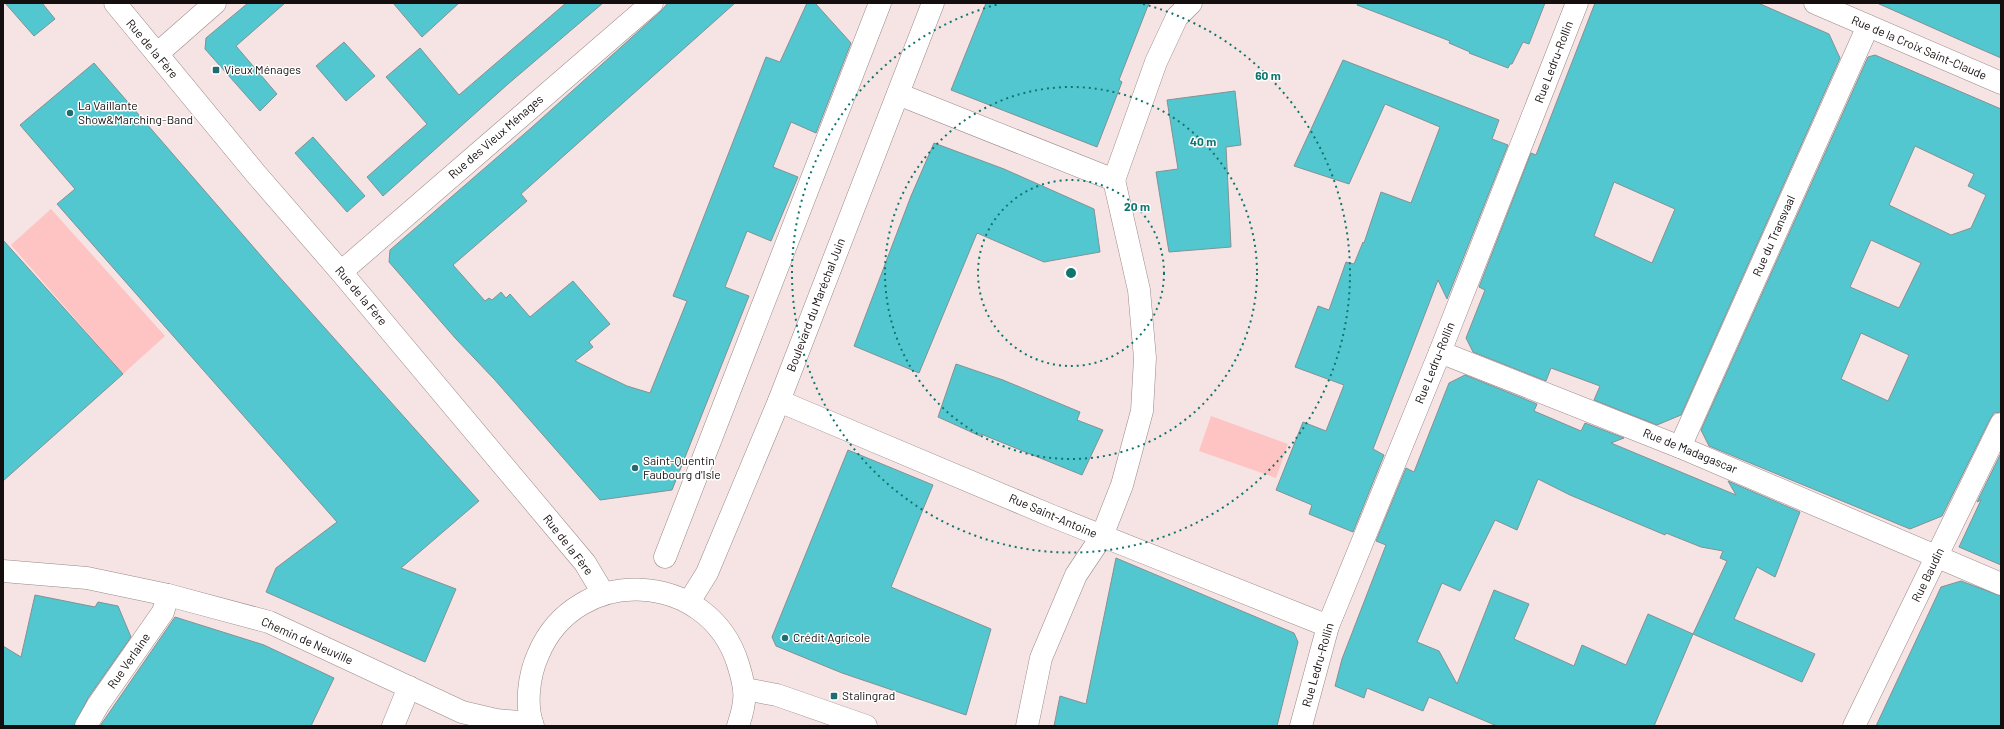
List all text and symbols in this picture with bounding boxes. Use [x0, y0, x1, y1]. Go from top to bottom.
street label: Rue de la Croix Saint-Claude [1850, 12, 1989, 82]
street label: Rue de la Fère [124, 16, 181, 81]
street label: Rue Ledru-Rollin [1531, 19, 1575, 105]
place label: Vieux Ménages [224, 62, 301, 76]
marker: Vieux Ménages [211, 65, 221, 75]
text: 60 m [1255, 68, 1281, 82]
street label: Rue des Vieux Ménages [445, 91, 546, 181]
place label: La Vaillante Show&Marching-Band [78, 98, 193, 126]
marker: La Vaillante Show&Marching-Band [65, 108, 75, 118]
text: 40 m [1190, 134, 1216, 148]
street label: Rue du Transvaal [1749, 193, 1797, 278]
text: 20 m [1124, 199, 1150, 213]
street label: Boulevard du Maréchal Juin [783, 236, 847, 374]
street label: Rue de la Fère [333, 263, 390, 328]
centre of rings [1064, 266, 1078, 280]
street label: Rue Ledru-Rollin [1411, 320, 1457, 405]
street label: Rue de Madagascar [1641, 425, 1740, 476]
place label: Saint-Quentin Faubourg d'Isle [643, 453, 721, 481]
marker: Saint-Quentin Faubourg d'Isle [630, 463, 640, 473]
street label: Rue Saint-Antoine [1007, 490, 1100, 540]
street label: Rue de la Fère [541, 511, 597, 577]
street label: Rue Baudin [1908, 545, 1946, 604]
street label: Chemin de Neuville [259, 614, 355, 667]
street label: Rue Ledru-Rollin [1298, 621, 1336, 708]
street label: Rue Verlaine [104, 630, 152, 691]
place label: Crédit Agricole [793, 630, 870, 644]
marker: Crédit Agricole [780, 633, 790, 643]
place label: Stalingrad [842, 688, 895, 702]
marker: Stalingrad [829, 691, 839, 701]

